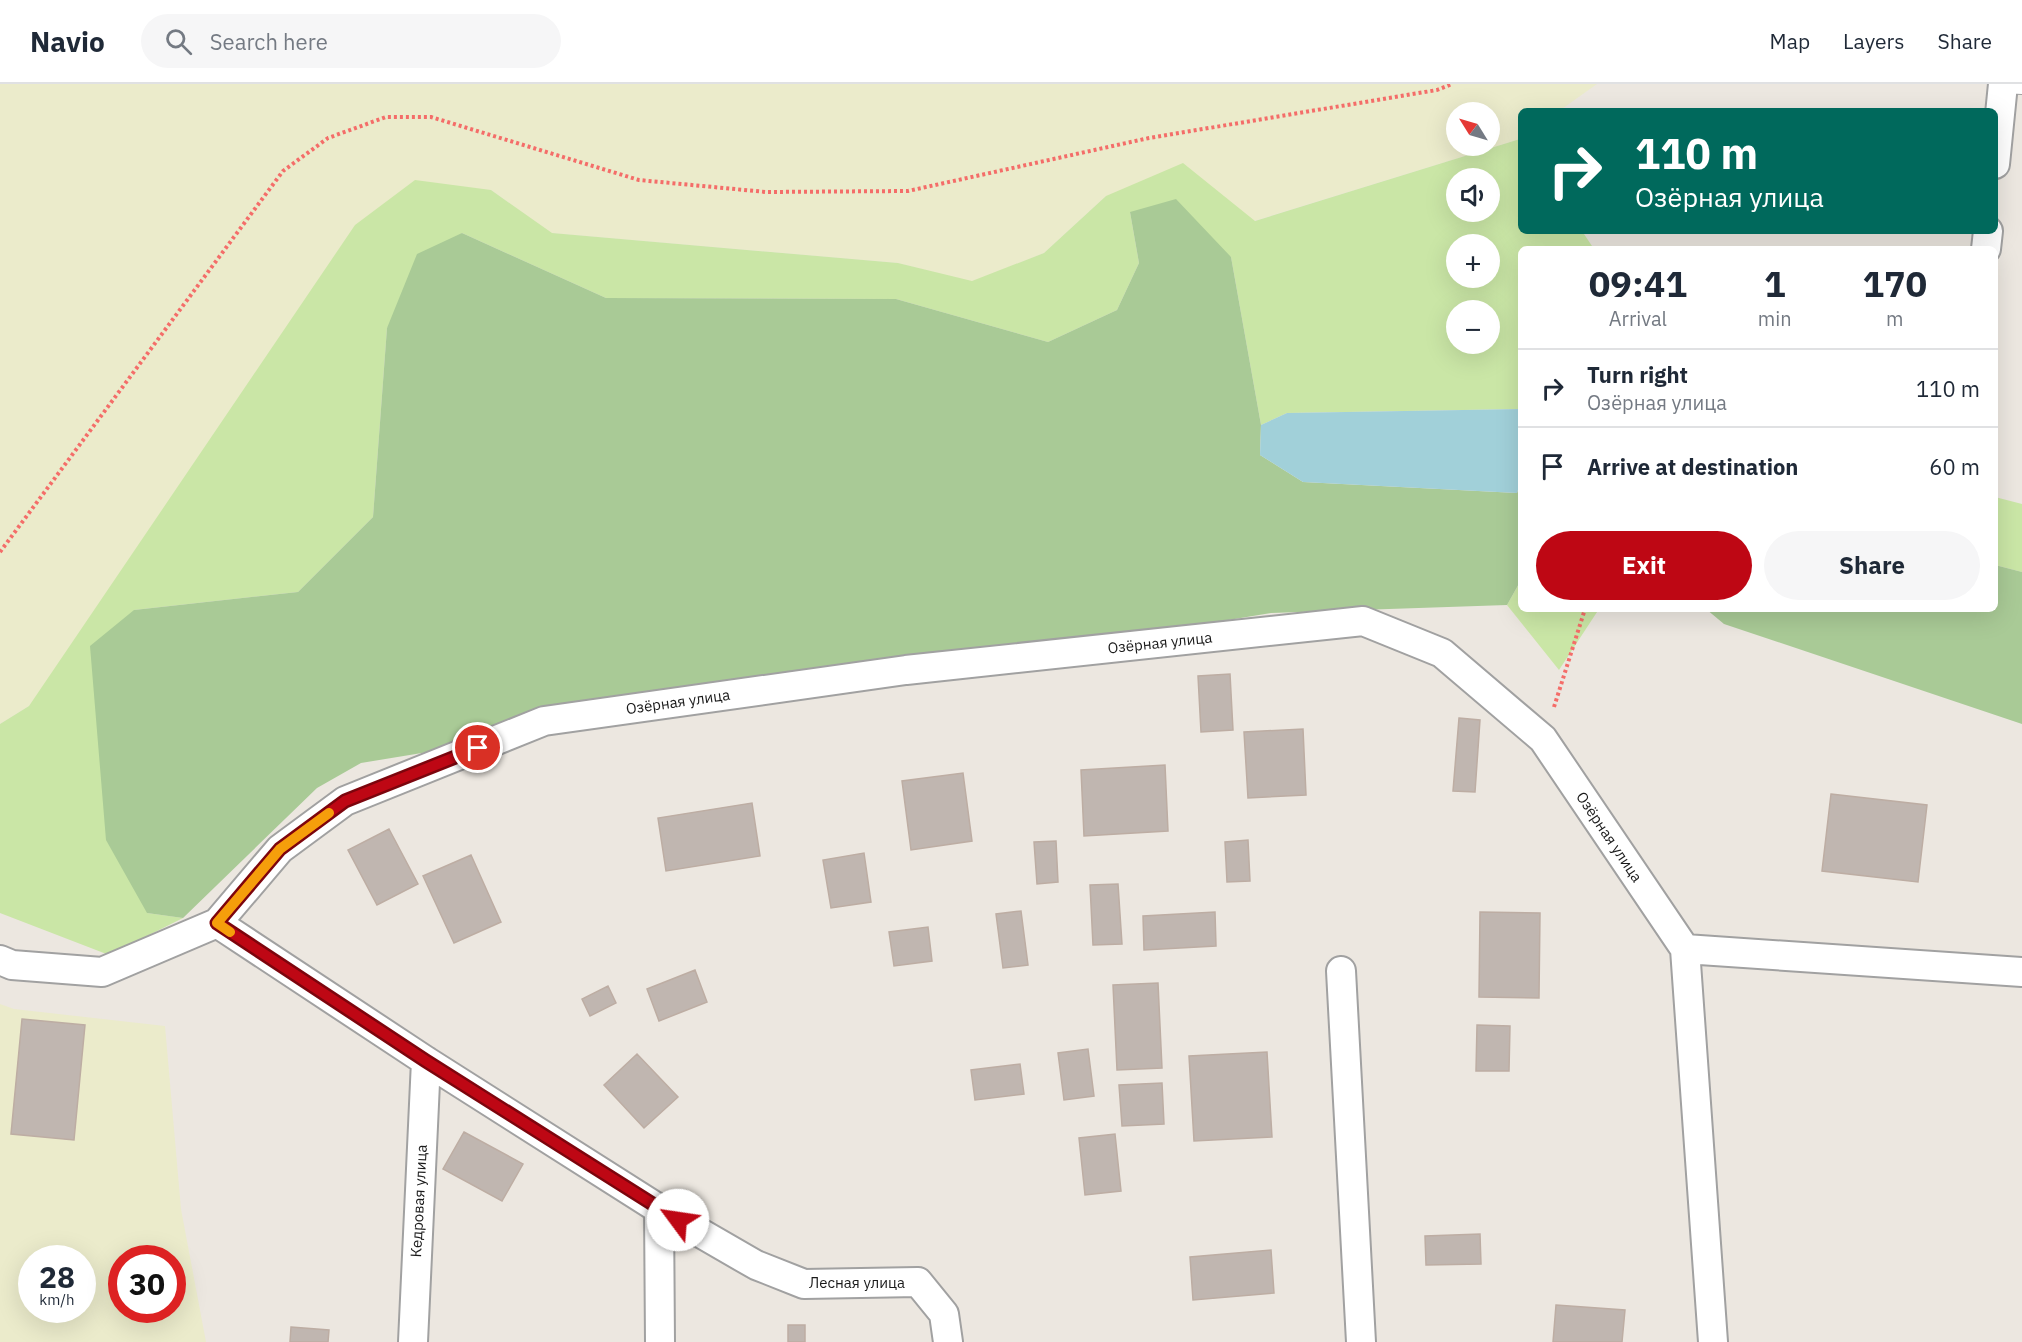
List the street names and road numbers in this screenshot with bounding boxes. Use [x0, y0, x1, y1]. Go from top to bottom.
street label: Озёрная улица [1107, 628, 1213, 657]
street label: Озёрная улица [625, 685, 731, 718]
street label: Озёрная улица [1572, 788, 1647, 886]
street label: Кедровая улица [406, 1144, 431, 1258]
street label: Лесная улица [809, 1273, 905, 1292]

